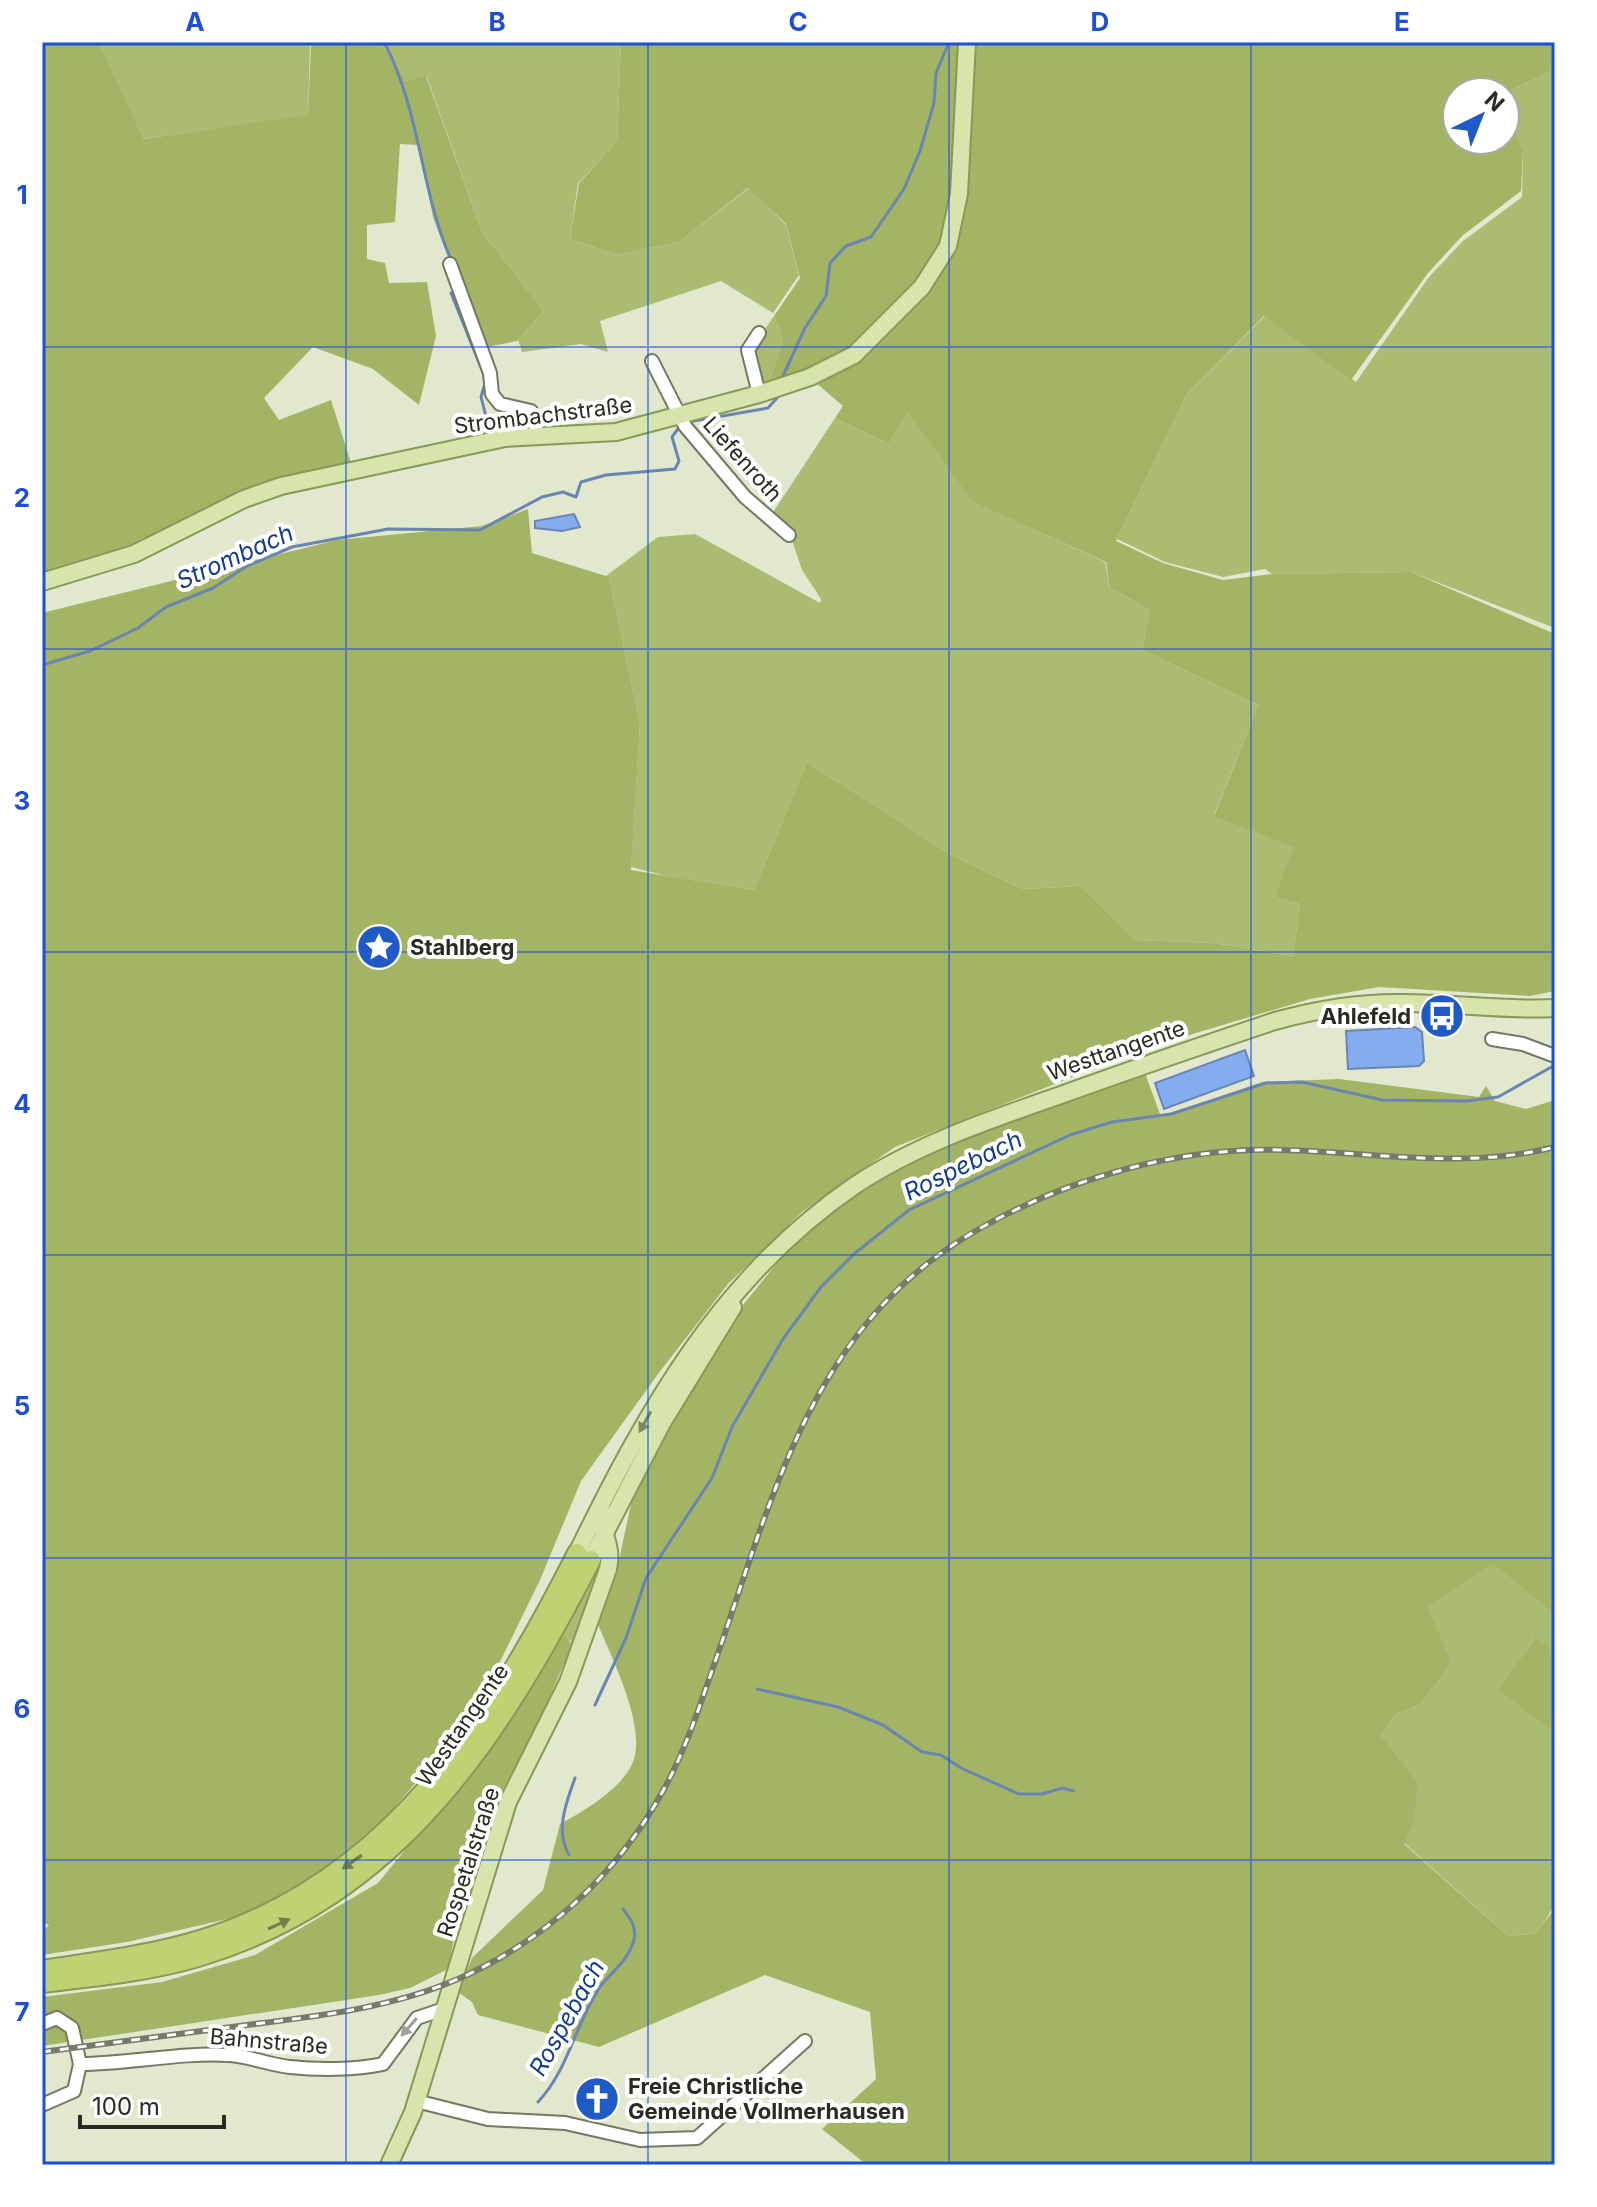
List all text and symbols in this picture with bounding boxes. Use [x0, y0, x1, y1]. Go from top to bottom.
text: A [185, 6, 205, 37]
text: B [488, 6, 506, 37]
text: C [788, 6, 808, 37]
text: D [1091, 6, 1109, 37]
text: E [1394, 6, 1410, 37]
north arrow [1441, 76, 1521, 156]
text: N [1480, 86, 1510, 117]
text: 1 [16, 179, 28, 210]
street label: Strombachstraße [453, 391, 633, 439]
street label: Liefenroth [698, 411, 788, 507]
text: 2 [14, 482, 30, 513]
water label: Strombach [172, 518, 298, 595]
text: 3 [14, 785, 30, 816]
place icon: Stahlberg [355, 923, 403, 971]
place label: Stahlberg [410, 934, 514, 960]
bus stop icon: Ahlefeld [1418, 992, 1466, 1040]
place label: Ahlefeld [1321, 1003, 1411, 1029]
street label: Westtangente [1044, 1014, 1188, 1086]
text: 4 [13, 1088, 31, 1119]
water label: Rospebach [899, 1124, 1027, 1207]
text: 5 [14, 1390, 30, 1421]
one-way arrow [638, 1410, 652, 1433]
street label: Westtangente [410, 1659, 514, 1791]
text: 6 [14, 1693, 30, 1724]
street label: Rospetalstraße [432, 1784, 504, 1940]
one-way arrow [342, 1854, 363, 1869]
one-way arrow [267, 1917, 291, 1931]
water label: Rospebach [523, 1955, 610, 2081]
text: 7 [14, 1996, 30, 2027]
one-way arrow [401, 2017, 418, 2037]
street label: Bahnstraße [209, 2023, 329, 2059]
place label: Freie Christliche Gemeinde Vollmerhausen [628, 2073, 905, 2124]
church icon: Freie Christliche Gemeinde Vollmerhausen [573, 2075, 621, 2123]
scale bar [80, 2079, 224, 2129]
text: 100 m [92, 2092, 160, 2121]

